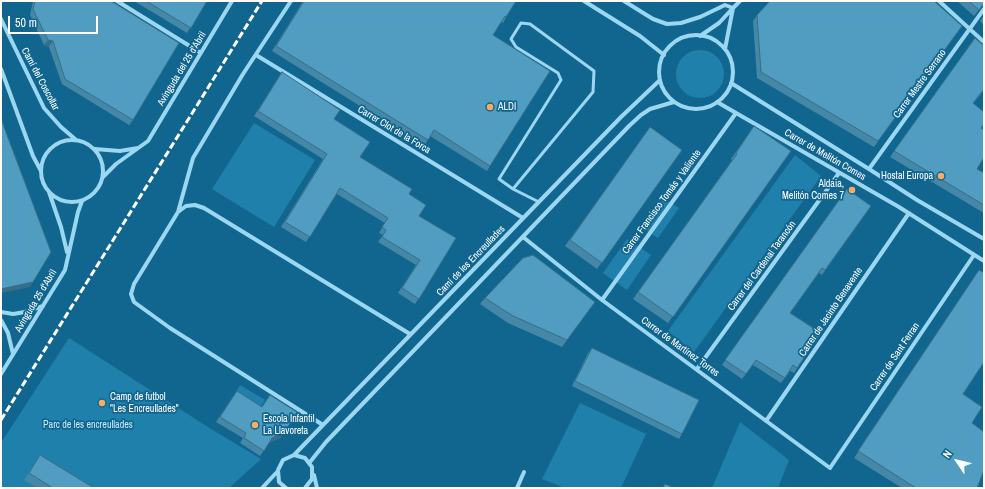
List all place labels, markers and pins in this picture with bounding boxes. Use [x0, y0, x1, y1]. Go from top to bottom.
place label: ALDI [498, 101, 516, 113]
marker: ALDI [485, 102, 495, 112]
place label: Hostal Europa [881, 170, 933, 182]
marker: Hostal Europa [936, 171, 946, 181]
place label: Aldaia, Melitón Comes 7 [782, 178, 844, 202]
marker: Aldaia, Melitón Comes 7 [847, 185, 857, 195]
place label: Camp de futbol "Les Encreullades" [110, 391, 179, 414]
marker: Camp de futbol "Les Encreullades" [97, 398, 107, 408]
place label: Escola Infantil La Llavoreta [263, 413, 315, 436]
marker: Escola Infantil La Llavoreta [250, 420, 260, 430]

